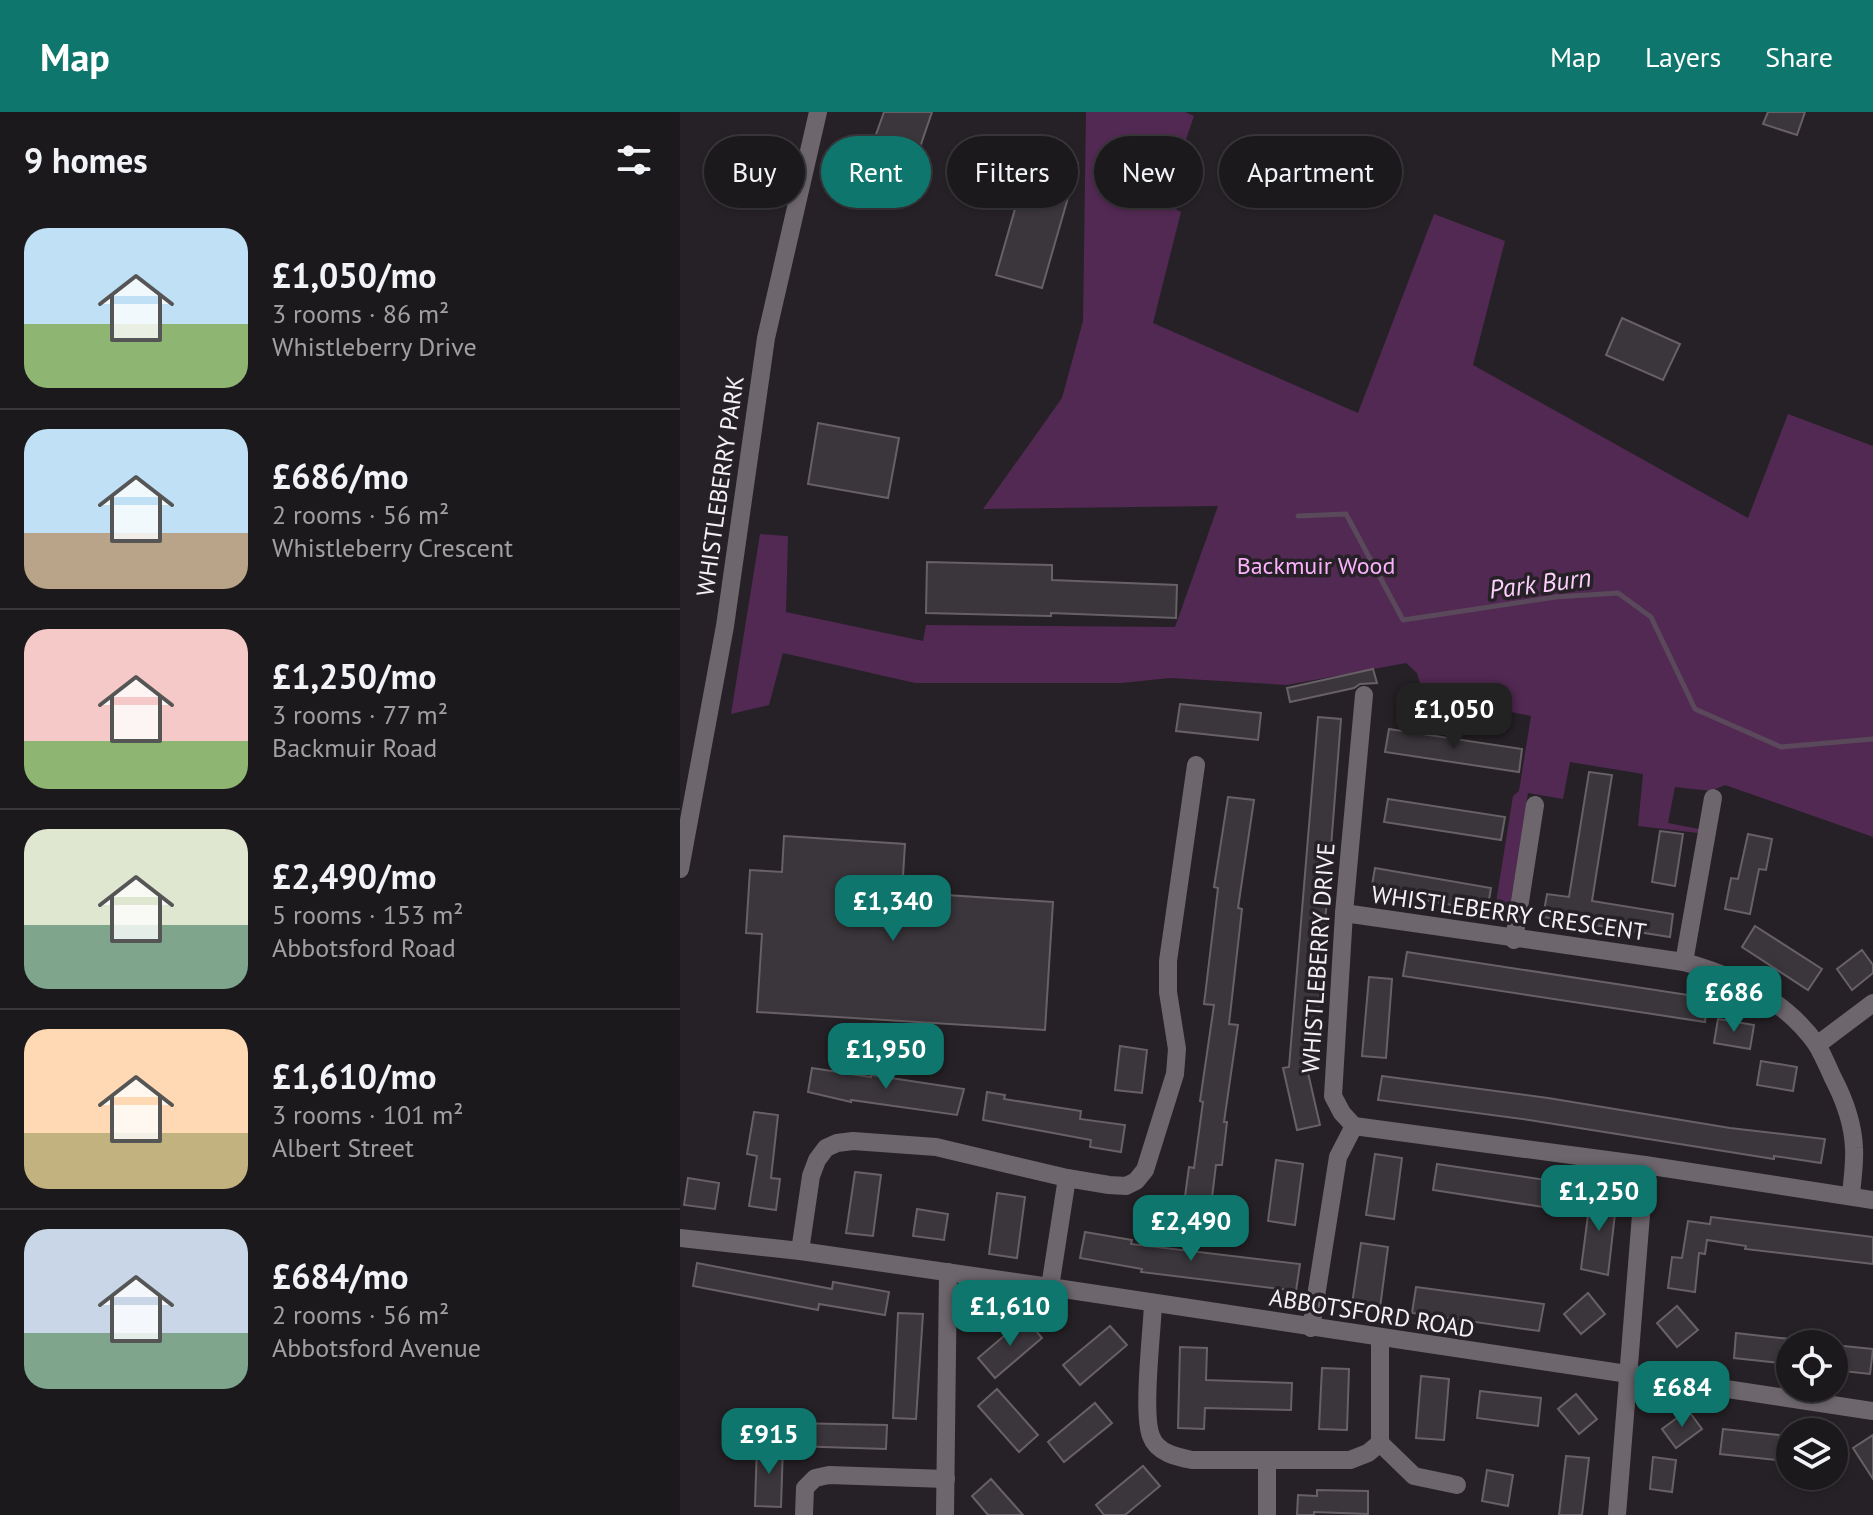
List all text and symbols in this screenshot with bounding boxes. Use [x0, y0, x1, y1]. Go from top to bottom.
text: Map [40, 32, 110, 81]
text: Map [1550, 38, 1601, 75]
text: Layers [1645, 38, 1721, 75]
text: Share [1765, 38, 1833, 75]
chip: Buy [704, 136, 805, 208]
chip: Rent [821, 136, 931, 208]
chip: Filters [947, 136, 1078, 208]
chip: New [1094, 136, 1203, 208]
chip: Apartment [1219, 136, 1402, 208]
text: 9 homes [24, 138, 148, 182]
icon: filters [612, 138, 656, 182]
text: £1,050/mo [272, 253, 436, 297]
icon: home [88, 260, 184, 356]
text: 3 rooms · 86 m² [272, 297, 449, 330]
text: Whistleberry Drive [272, 330, 477, 363]
street label: WHISTLEBERRY PARK [689, 374, 751, 598]
text: £686/mo [272, 454, 409, 498]
icon: home [88, 461, 184, 557]
text: 2 rooms · 56 m² [272, 498, 449, 531]
text: Whistleberry Crescent [272, 531, 513, 564]
park label: Backmuir Wood [1237, 550, 1395, 581]
water label: Park Burn [1487, 560, 1593, 606]
text: £1,250/mo [272, 654, 436, 698]
icon: home [88, 661, 184, 757]
pin: £1,050 [1389, 683, 1519, 751]
text: £1,050 [1414, 692, 1494, 725]
text: 3 rooms · 77 m² [272, 698, 448, 731]
text: Backmuir Road [272, 731, 437, 764]
street label: WHISTLEBERRY DRIVE [1294, 842, 1342, 1074]
text: £2,490/mo [272, 854, 436, 898]
icon: home [88, 861, 184, 957]
pin: £1,340 [828, 875, 958, 943]
street label: WHISTLEBERRY CRESCENT [1370, 878, 1648, 948]
text: £1,340 [853, 884, 933, 917]
text: 5 rooms · 153 m² [272, 898, 464, 931]
text: Abbotsford Road [272, 931, 456, 964]
pin: £686 [1687, 966, 1781, 1034]
text: £686 [1705, 975, 1763, 1008]
pin: £1,950 [821, 1023, 951, 1091]
text: £1,950 [846, 1032, 926, 1065]
text: £1,610/mo [272, 1054, 436, 1098]
icon: home [88, 1061, 184, 1157]
text: 3 rooms · 101 m² [272, 1098, 464, 1131]
text: Albert Street [272, 1131, 414, 1164]
pin: £1,250 [1534, 1165, 1664, 1233]
text: £1,250 [1559, 1174, 1639, 1207]
pin: £2,490 [1126, 1195, 1256, 1263]
text: £2,490 [1151, 1204, 1231, 1237]
text: £684/mo [272, 1254, 409, 1298]
icon: home [88, 1261, 184, 1357]
pin: £1,610 [945, 1280, 1075, 1348]
street label: ABBOTSFORD ROAD [1267, 1281, 1477, 1345]
text: £1,610 [970, 1289, 1050, 1322]
text: 2 rooms · 56 m² [272, 1298, 449, 1331]
map controls [1776, 1330, 1848, 1490]
button: locate [1776, 1330, 1848, 1402]
text: Abbotsford Avenue [272, 1331, 481, 1364]
pin: £684 [1635, 1361, 1729, 1429]
text: £684 [1653, 1370, 1711, 1403]
pin: £915 [722, 1408, 816, 1476]
text: £915 [740, 1417, 798, 1450]
button: layers [1776, 1418, 1848, 1490]

